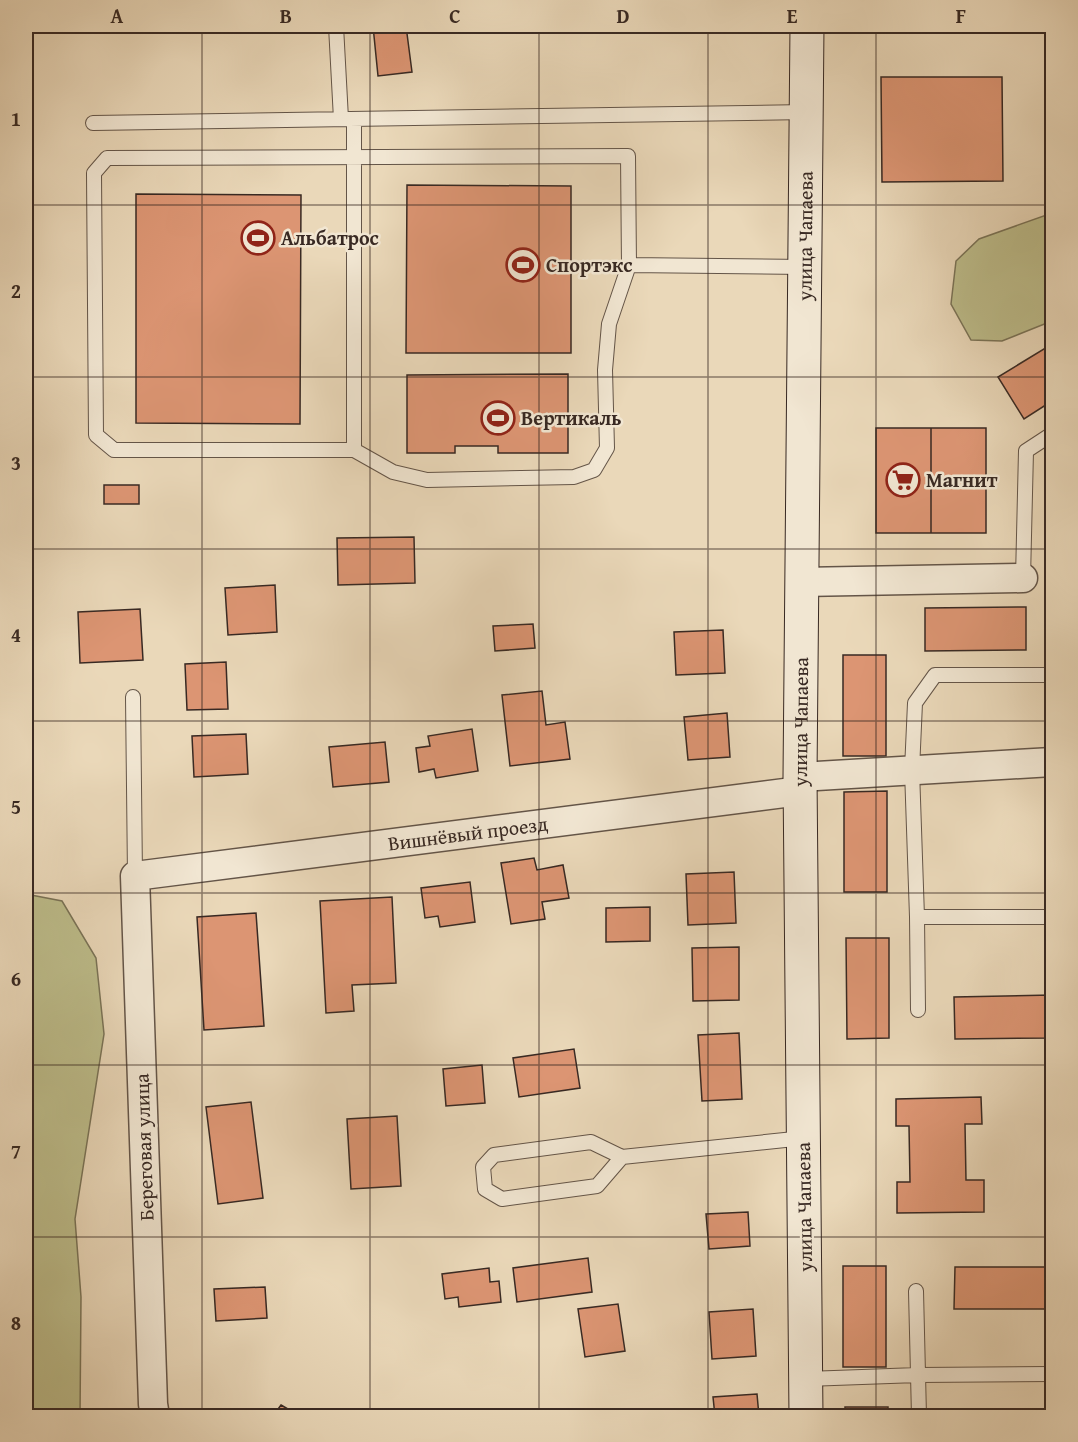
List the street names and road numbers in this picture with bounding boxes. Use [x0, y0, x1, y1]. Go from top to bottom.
street label: улица Чапаева [789, 171, 820, 302]
street label: улица Чапаева [785, 657, 815, 788]
street label: Вишнёвый проезд [386, 808, 549, 858]
street label: Береговая улица [126, 1072, 161, 1221]
street label: улица Чапаева [788, 1141, 819, 1273]

